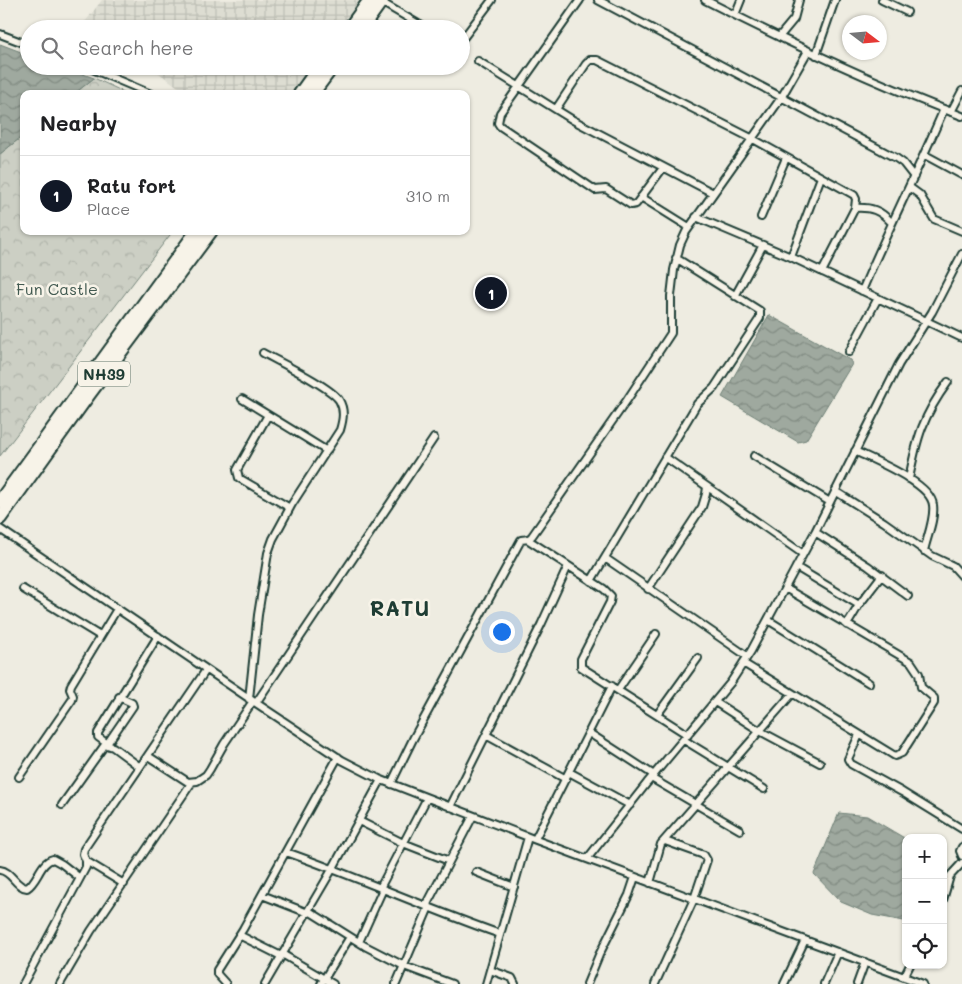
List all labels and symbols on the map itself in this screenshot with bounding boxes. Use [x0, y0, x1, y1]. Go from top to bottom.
north arrow [842, 15, 887, 60]
pin: 1 [475, 274, 507, 312]
park label: Fun Castle [16, 278, 98, 299]
road number: NH39 [78, 362, 130, 386]
district label: RATU [370, 594, 430, 621]
your location [489, 619, 515, 645]

